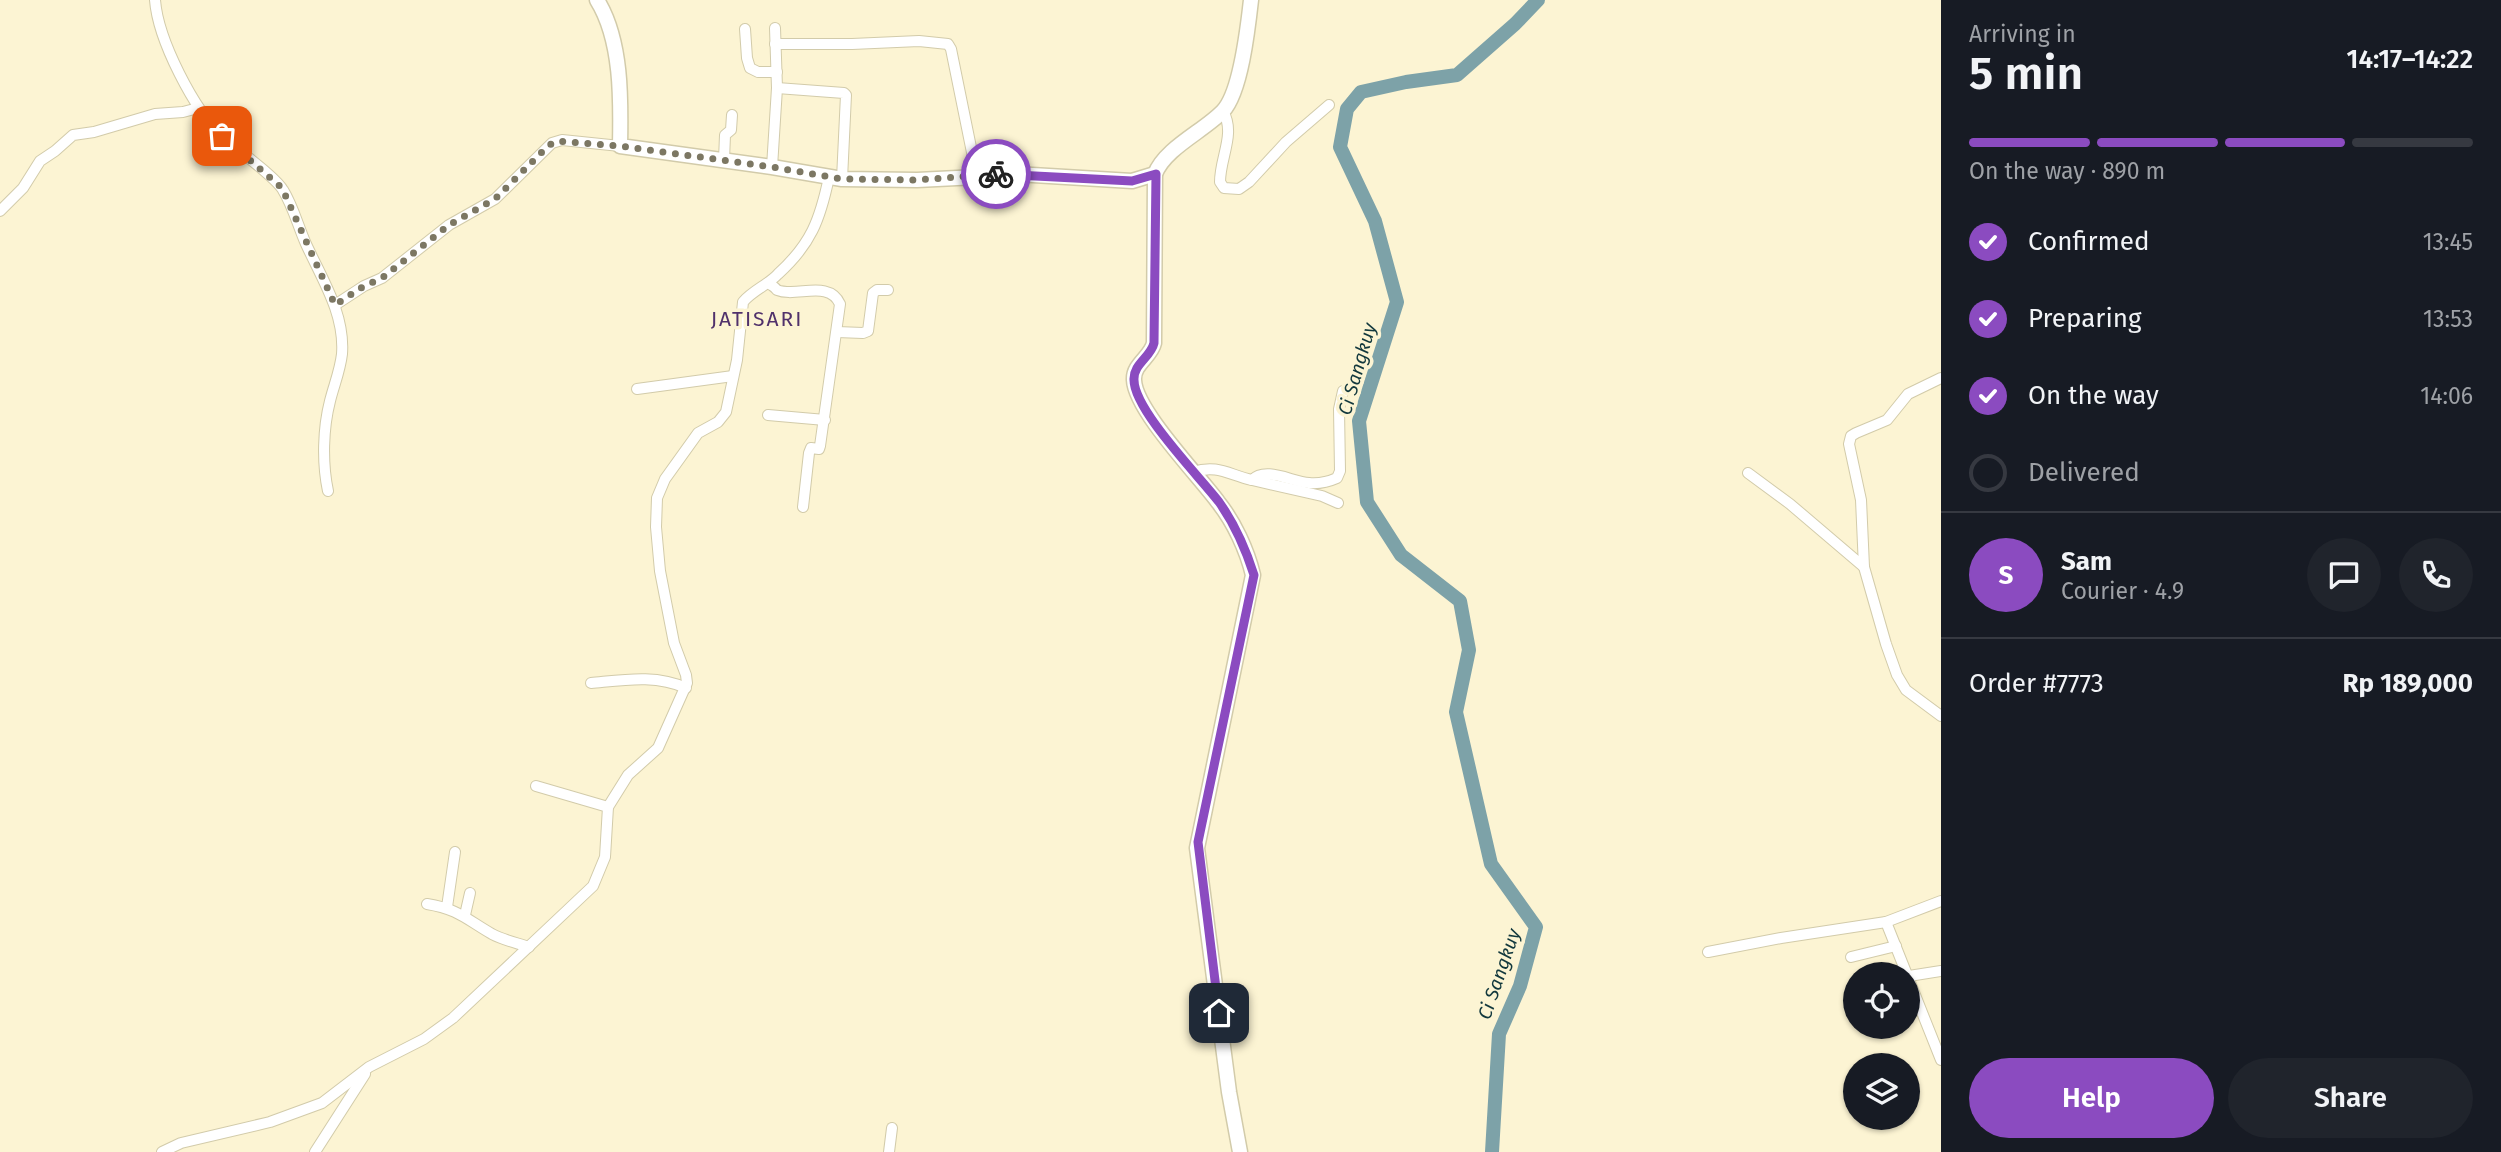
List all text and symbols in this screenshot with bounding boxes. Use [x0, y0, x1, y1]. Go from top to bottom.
text: Arriving in [1969, 20, 2076, 48]
text: 14:17–14:22 [2347, 44, 2473, 75]
text: 5 min [1969, 46, 2083, 101]
pin [192, 106, 252, 166]
icon: bag [203, 117, 241, 155]
courier [961, 139, 1031, 209]
icon: bike [977, 155, 1015, 193]
text: On the way · 890 m [1969, 157, 2165, 185]
icon: check [1969, 223, 2007, 261]
text: Confirmed [2028, 226, 2149, 257]
text: 13:45 [2423, 228, 2473, 256]
icon: check [1969, 300, 2007, 338]
text: Preparing [2028, 303, 2141, 334]
text: 13:53 [2423, 305, 2473, 333]
district label: JATISARI [711, 306, 803, 332]
water label: Ci Sangkuy [1333, 320, 1381, 418]
icon: check [1969, 377, 2007, 415]
text: On the way [2028, 380, 2159, 411]
text: 14:06 [2420, 382, 2473, 410]
text: Delivered [2028, 457, 2140, 488]
button: chat [2307, 538, 2381, 612]
button: phone [2399, 538, 2473, 612]
text: Sam [2061, 546, 2112, 577]
text: S [1999, 560, 2013, 591]
text: Courier · 4.9 [2061, 577, 2184, 605]
text: Order #7773 [1969, 668, 2104, 699]
text: Rp 189,000 [2342, 668, 2473, 699]
water label: Ci Sangkuy [1473, 925, 1525, 1022]
map controls [1843, 962, 1920, 1130]
button: locate [1843, 962, 1920, 1039]
pin [1189, 983, 1249, 1043]
icon: home [1200, 994, 1238, 1032]
button: layers [1843, 1053, 1920, 1130]
button: Help [1969, 1058, 2214, 1138]
button: Share [2228, 1058, 2473, 1138]

